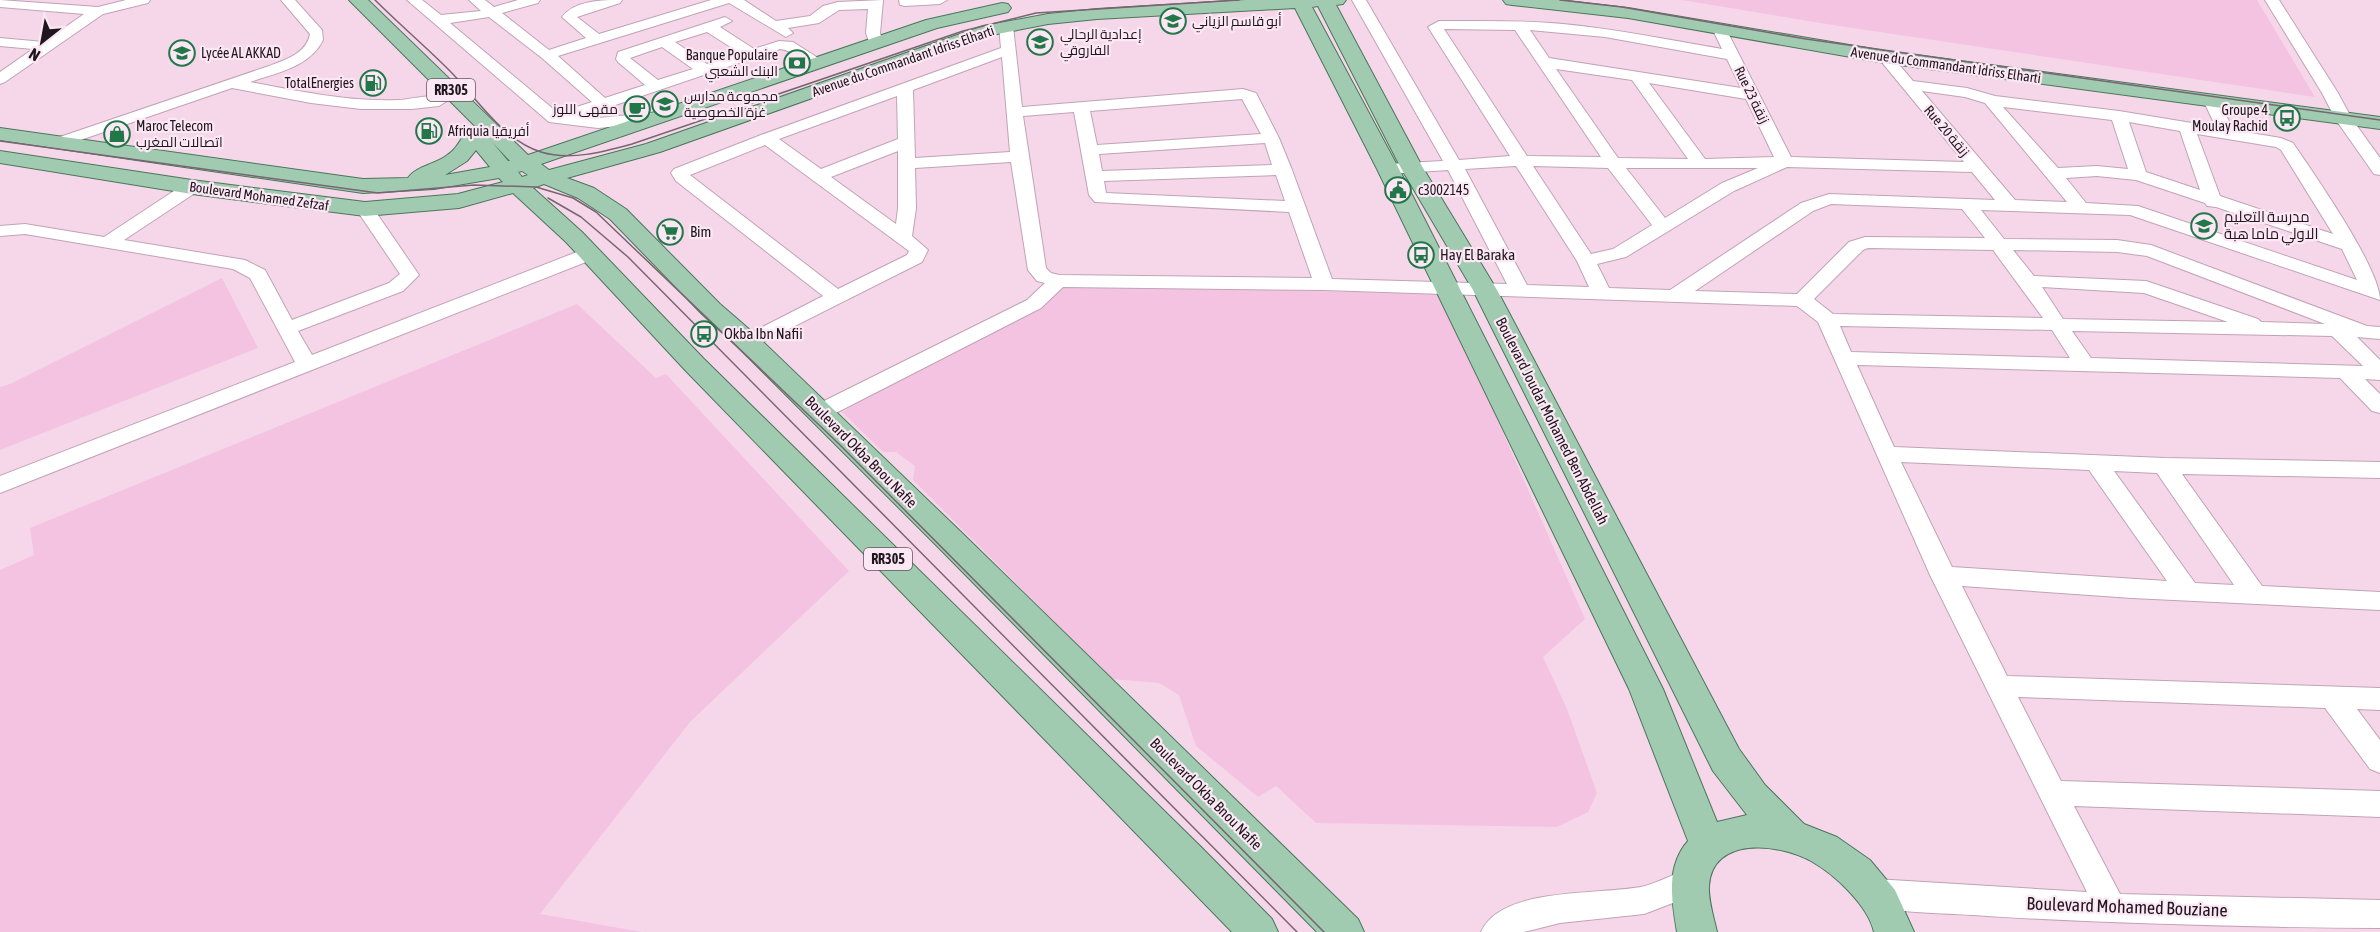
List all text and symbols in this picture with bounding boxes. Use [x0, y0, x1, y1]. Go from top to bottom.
school or university icon: أبو قاسم الزياني [1158, 6, 1188, 36]
north arrow [12, 12, 72, 72]
place label: أبو قاسم الزياني [1192, 12, 1282, 33]
street label: Avenue du Commandant Idriss Elharti [810, 22, 996, 100]
place label: إعدادية الرحالي الفاروقي [1060, 26, 1142, 62]
school or university icon: إعدادية الرحالي الفاروقي [1025, 27, 1055, 57]
school or university icon: Lycée AL AKKAD [167, 38, 197, 68]
street label: Avenue du Commandant Idriss Elharti [1850, 44, 2042, 86]
text: N [26, 45, 43, 65]
place label: Lycée AL AKKAD [201, 45, 281, 61]
place label: Banque Populaire البنك الشعبي [686, 47, 778, 83]
bank icon: Banque Populaire البنك الشعبي [782, 48, 812, 78]
street label: Rue 23 زنقة [1731, 64, 1773, 126]
fuel station icon: TotalEnergies [358, 68, 388, 98]
place label: TotalEnergies [285, 75, 354, 91]
road number: RR305 [427, 79, 475, 101]
place label: مجموعة مدارس غزة الخصوصية [684, 88, 778, 120]
school or university icon: مجموعة مدارس غزة الخصوصية [650, 89, 680, 119]
cafe icon: مقهى اللوز [622, 94, 652, 124]
place label: مقهى اللوز [552, 101, 618, 117]
street label: Rue 20 زنقة [1921, 102, 1973, 160]
place label: Groupe 4 Moulay Rachid [2192, 102, 2268, 134]
bus stop icon: Groupe 4 Moulay Rachid [2272, 103, 2302, 133]
fuel station icon: Afriquia أفريقيا [414, 116, 444, 146]
place label: Maroc Telecom اتصالات المغرب [136, 118, 223, 150]
shop icon: Maroc Telecom اتصالات المغرب [102, 119, 132, 149]
place label: Afriquia أفريقيا [448, 122, 530, 139]
public building icon: c3002145 [1383, 175, 1413, 205]
street label: Boulevard Mohamed Zefzaf [188, 178, 330, 214]
place label: c3002145 [1418, 182, 1469, 198]
place label: مدرسة التعليم الاولي ماما هبة [2224, 208, 2318, 246]
school or university icon: مدرسة التعليم الاولي ماما هبة [2189, 211, 2219, 241]
supermarket icon: Bim [655, 217, 685, 247]
place label: Bim [690, 223, 711, 240]
bus stop icon: Hay El Baraka [1406, 240, 1436, 270]
place label: Hay El Baraka [1440, 246, 1515, 263]
street label: Boulevard Joudar Mohamed Ben Abdellah [1493, 314, 1612, 527]
bus stop icon: Okba Ibn Nafii [689, 319, 719, 349]
place label: Okba Ibn Nafii [724, 325, 803, 342]
street label: Boulevard Okba Bnou Nafie [802, 392, 921, 511]
road number: RR305 [864, 548, 912, 570]
street label: Boulevard Okba Bnou Nafie [1147, 734, 1266, 853]
street label: Boulevard Mohamed Bouziane [2026, 892, 2228, 921]

